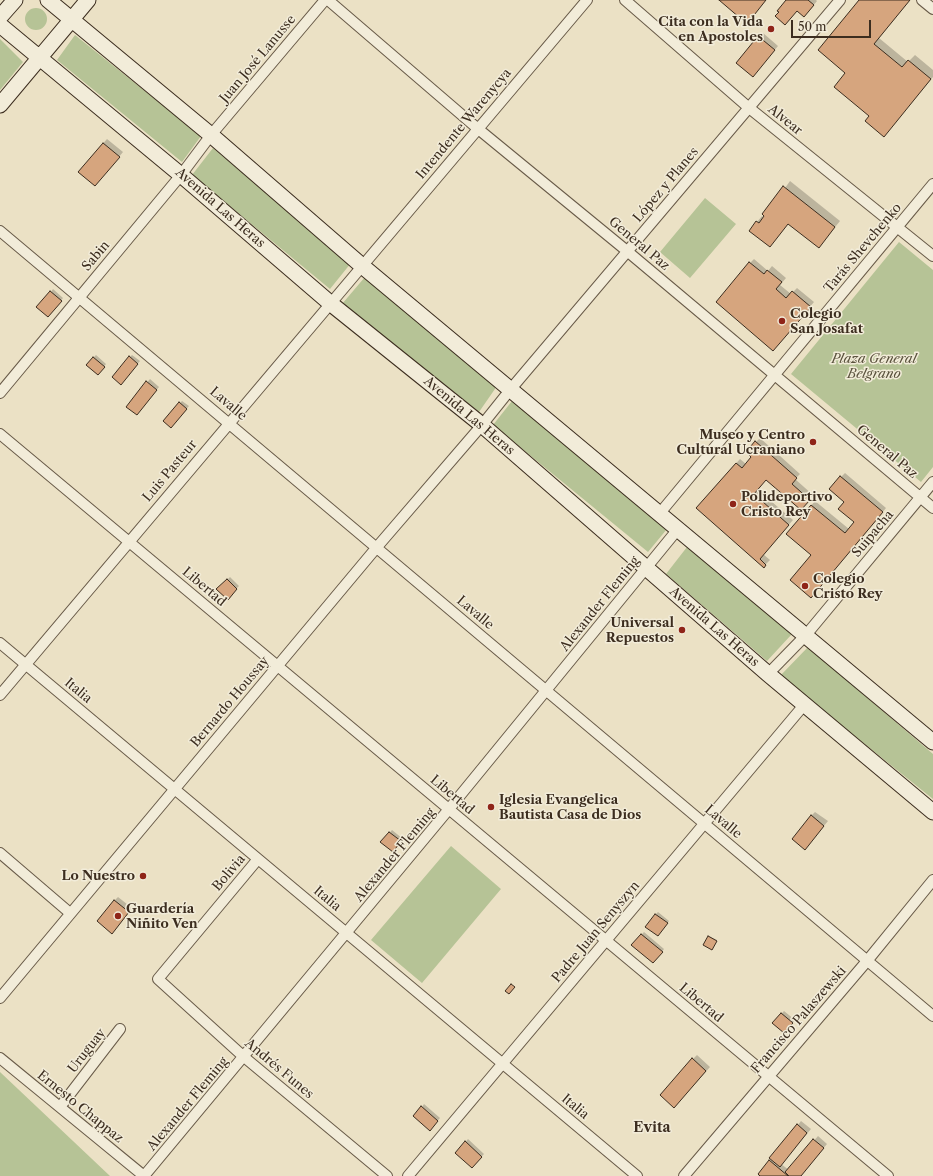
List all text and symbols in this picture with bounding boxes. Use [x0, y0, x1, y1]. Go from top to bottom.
street label: Juan José Lanusse [217, 12, 299, 106]
scale bar [793, 12, 873, 38]
place label: Cita con la Vida en Apostoles [658, 14, 763, 45]
text: 50 m [798, 19, 827, 34]
marker: Cita con la Vida en Apostoles [766, 24, 776, 34]
street label: Intendente Warenycya [413, 66, 515, 182]
street label: Alvear [765, 101, 805, 139]
street label: López y Planes [630, 144, 702, 226]
street label: Avenida Las Heras [172, 165, 268, 251]
street label: Tarás Shevchenko [821, 200, 905, 296]
street label: General Paz [605, 214, 673, 274]
street label: Sabin [79, 238, 113, 274]
place label: Colegio San Josafat [790, 306, 863, 337]
marker: Colegio San Josafat [777, 316, 787, 326]
park label: Plaza General Belgrano [831, 351, 917, 382]
street label: Avenida Las Heras [420, 373, 518, 459]
street label: Lavalle [206, 384, 250, 424]
street label: General Paz [853, 422, 921, 482]
place label: Museo y Centro Cultural Ucraniano [677, 427, 805, 458]
street label: Luis Pasteur [140, 437, 200, 505]
marker: Museo y Centro Cultural Ucraniano [808, 437, 818, 447]
place label: Polideportivo Cristo Rey [741, 489, 833, 520]
marker: Polideportivo Cristo Rey [728, 499, 738, 509]
street label: Suipacha [849, 507, 897, 561]
street label: Alexander Fleming [557, 553, 643, 655]
street label: Libertad [179, 564, 229, 610]
place label: Colegio Cristo Rey [813, 571, 883, 602]
marker: Colegio Cristo Rey [800, 581, 810, 591]
street label: Avenida Las Heras [666, 584, 762, 670]
street label: Lavalle [453, 593, 497, 633]
place label: Universal Repuestos [606, 615, 674, 646]
marker: Universal Repuestos [677, 625, 687, 635]
street label: Bernardo Houssay [188, 654, 272, 750]
street label: Italia [61, 675, 95, 707]
street label: Libertad [427, 772, 477, 818]
place label: Iglesia Evangelica Bautista Casa de Dios [499, 792, 641, 823]
marker: Iglesia Evangelica Bautista Casa de Dios [486, 802, 496, 812]
street label: Lavalle [701, 802, 745, 842]
street label: Alexander Fleming [351, 805, 439, 905]
street label: Bolivia [209, 852, 249, 894]
place label: Lo Nuestro [61, 868, 135, 884]
marker: Lo Nuestro [138, 871, 148, 881]
street label: Padre Juan Senyszyn [549, 878, 643, 986]
street label: Italia [310, 883, 344, 915]
place label: Guardería Niñito Ven [126, 901, 198, 932]
marker: Guardería Niñito Ven [113, 911, 123, 921]
street label: Francisco Palaszewski [748, 963, 850, 1077]
street label: Libertad [676, 980, 726, 1026]
street label: Uruguay [65, 1026, 109, 1076]
street label: Andrés Funes [241, 1036, 317, 1102]
street label: Alexander Fleming [144, 1054, 232, 1154]
street label: Ernesto Chappaz [34, 1068, 126, 1146]
street label: Italia [558, 1091, 592, 1123]
district label: Evita [633, 1120, 671, 1136]

